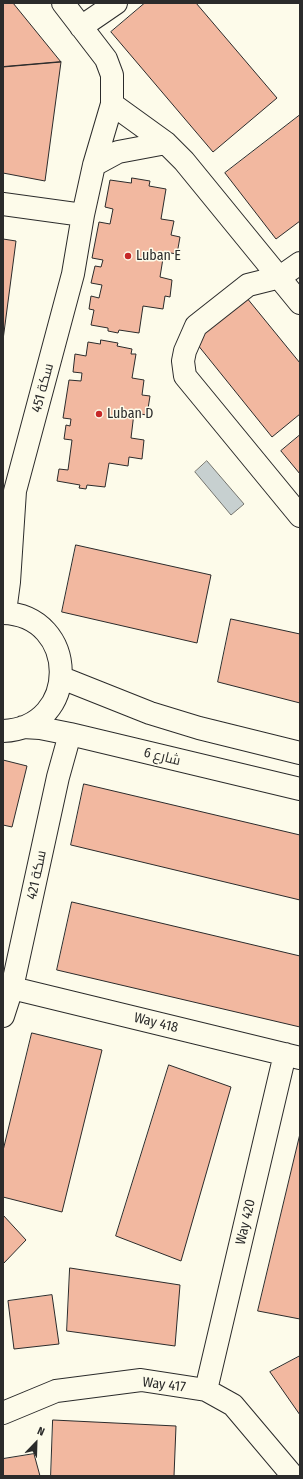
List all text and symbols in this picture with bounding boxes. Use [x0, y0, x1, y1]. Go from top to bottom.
place label: Luban E [136, 248, 181, 264]
marker: Luban E [123, 251, 133, 261]
street label: سكة 451 [28, 362, 58, 414]
place label: Luban D [107, 406, 153, 422]
marker: Luban D [94, 409, 104, 419]
street label: شارع 6 [142, 744, 182, 770]
street label: سكة 421 [24, 849, 50, 901]
street label: Way 418 [132, 1009, 180, 1037]
street label: Way 420 [233, 1198, 259, 1246]
street label: Way 417 [141, 1374, 187, 1396]
north arrow [16, 1423, 56, 1463]
text: N [35, 1424, 46, 1439]

